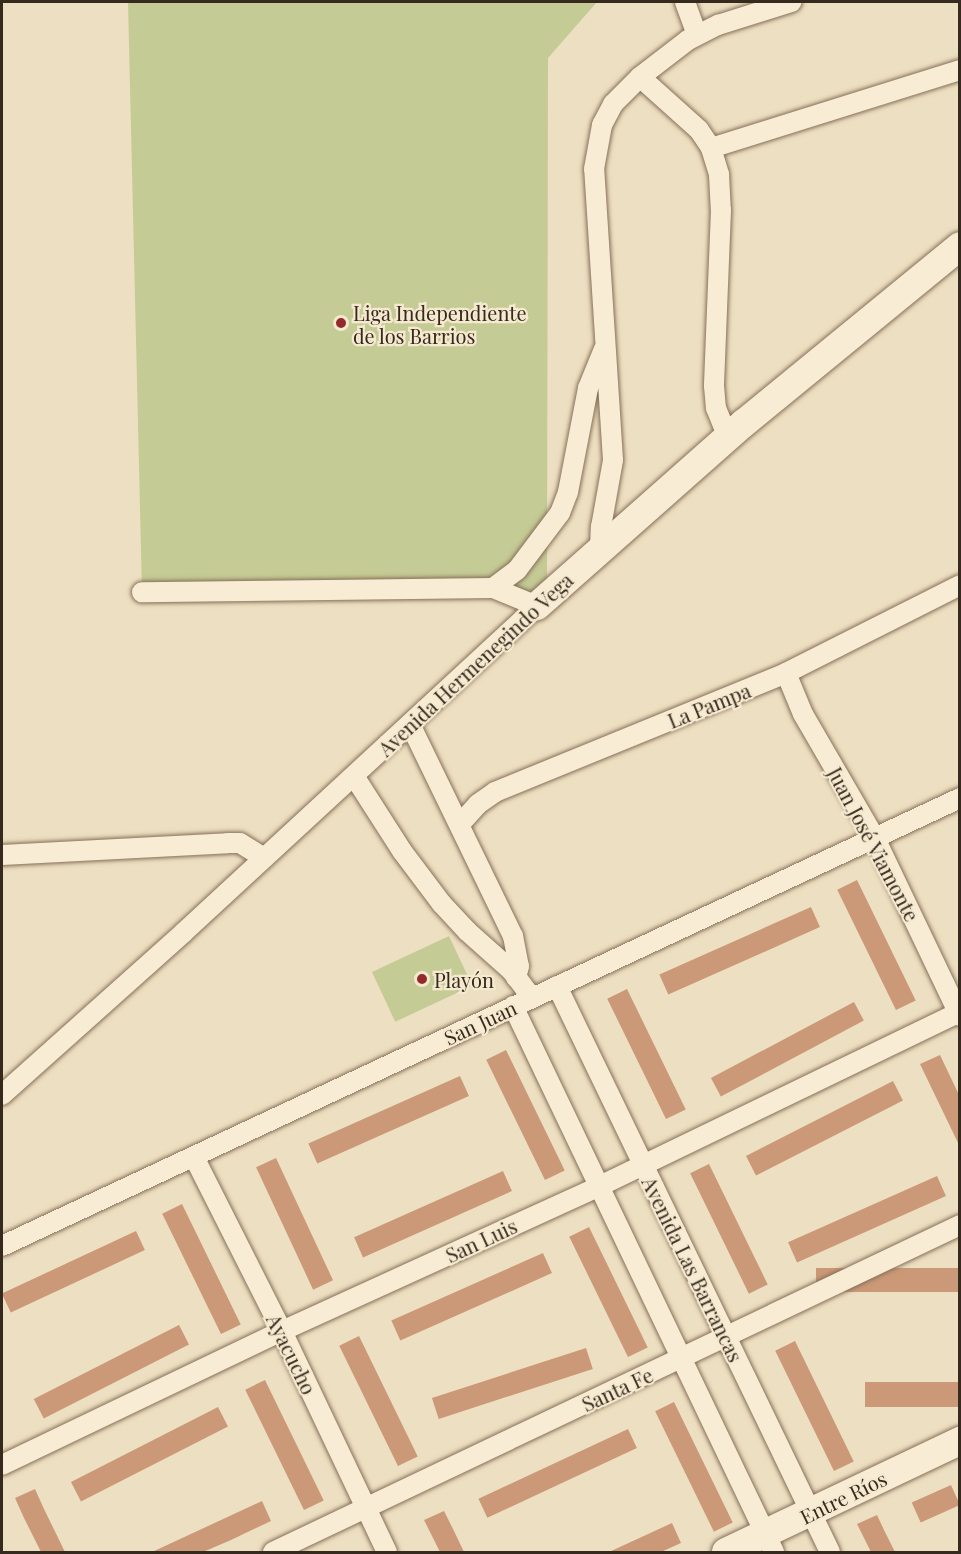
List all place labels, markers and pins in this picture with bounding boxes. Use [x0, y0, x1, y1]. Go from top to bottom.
place label: Liga Independiente de los Barrios [353, 300, 527, 347]
marker: Liga Independiente de los Barrios [334, 316, 348, 330]
place label: Playón [434, 967, 494, 991]
marker: Playón [415, 972, 429, 986]

